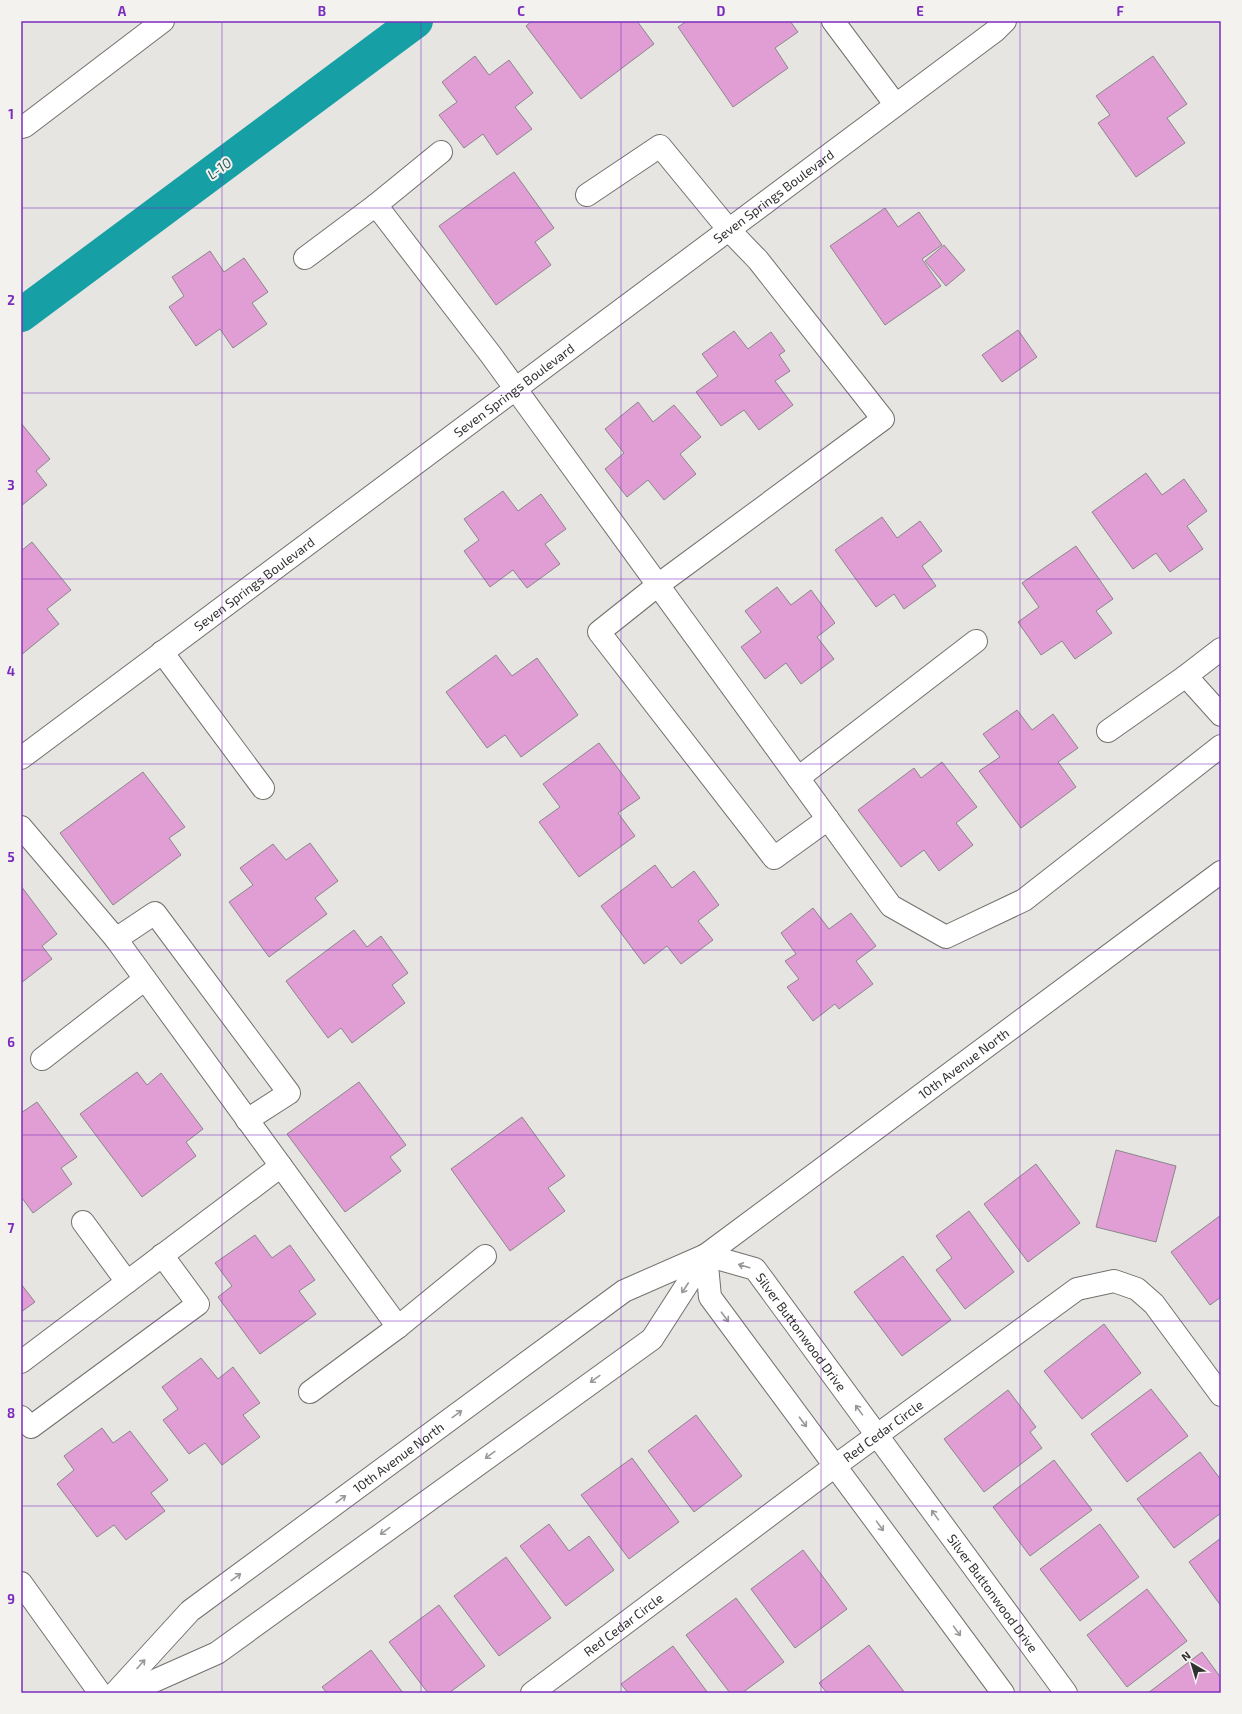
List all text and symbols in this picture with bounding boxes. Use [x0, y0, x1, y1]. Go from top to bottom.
text: A [118, 3, 127, 19]
text: B [318, 3, 326, 19]
text: C [517, 3, 525, 19]
text: D [717, 3, 726, 19]
text: E [916, 3, 924, 19]
text: F [1116, 3, 1124, 19]
text: 1 [8, 106, 14, 122]
street label: Seven Springs Boulevard [710, 146, 837, 247]
water label: L-10 [204, 153, 234, 183]
text: 2 [7, 292, 15, 308]
street label: Seven Springs Boulevard [450, 340, 577, 440]
text: 3 [7, 477, 15, 493]
street label: Seven Springs Boulevard [191, 534, 318, 634]
text: 4 [7, 663, 15, 679]
text: 5 [7, 849, 15, 865]
street label: 10th Avenue North [915, 1024, 1012, 1102]
text: 6 [7, 1034, 15, 1050]
text: 7 [8, 1220, 15, 1236]
one-way arrow [738, 1262, 751, 1269]
street label: Silver Buttonwood Drive [752, 1270, 850, 1394]
one-way arrow [681, 1282, 689, 1293]
one-way arrow [721, 1312, 729, 1323]
one-way arrow [590, 1375, 601, 1383]
street label: Red Cedar Circle [840, 1396, 926, 1465]
one-way arrow [854, 1404, 863, 1415]
text: 8 [7, 1405, 15, 1421]
one-way arrow [451, 1410, 462, 1418]
one-way arrow [799, 1416, 807, 1427]
street label: 10th Avenue North [350, 1419, 447, 1496]
one-way arrow [485, 1451, 496, 1459]
one-way arrow [335, 1495, 346, 1504]
one-way arrow [931, 1509, 940, 1520]
one-way arrow [876, 1521, 884, 1532]
one-way arrow [379, 1527, 390, 1536]
street label: Silver Buttonwood Drive [944, 1531, 1041, 1656]
one-way arrow [231, 1572, 242, 1581]
street label: Red Cedar Circle [580, 1590, 666, 1660]
text: 9 [7, 1591, 15, 1607]
one-way arrow [953, 1625, 961, 1636]
north arrow [1172, 1644, 1212, 1684]
text: N [1178, 1648, 1193, 1663]
one-way arrow [136, 1659, 146, 1669]

